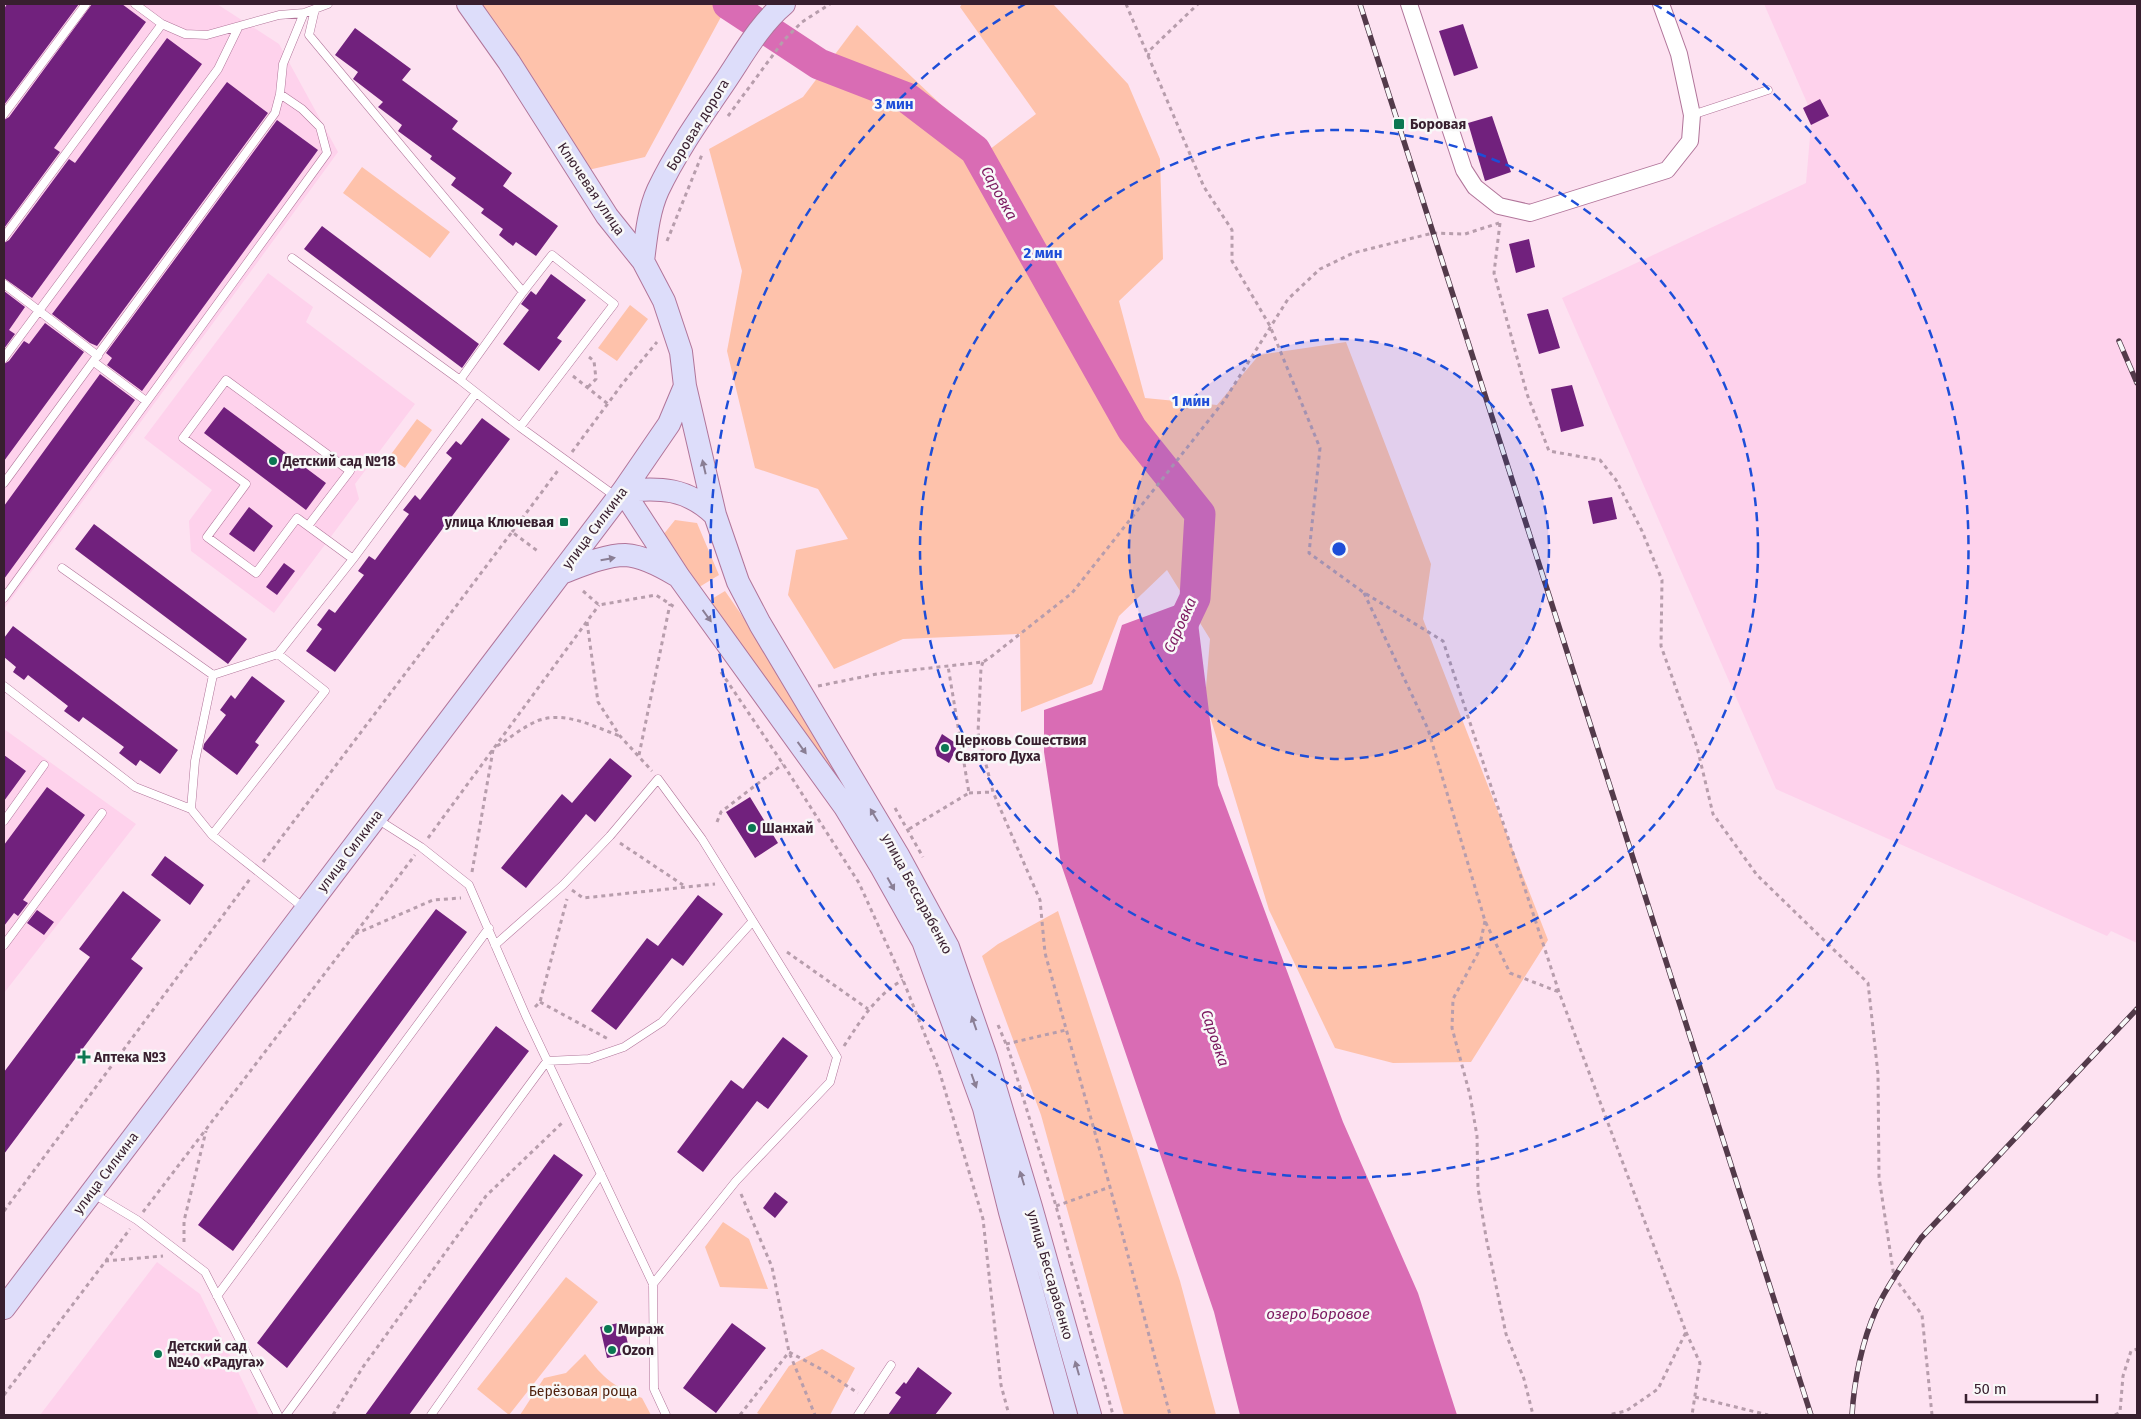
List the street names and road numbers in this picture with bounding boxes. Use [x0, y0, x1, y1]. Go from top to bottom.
street label: Боровая дорога [663, 76, 733, 174]
street label: Ключевая улица [554, 139, 628, 239]
street label: улица Силкина [559, 484, 631, 572]
street label: улица Силкина [314, 807, 386, 895]
street label: улица Бессарабенко [878, 831, 956, 957]
street label: улица Силкина [70, 1129, 142, 1217]
street label: улица Бессарабенко [1023, 1208, 1077, 1342]

